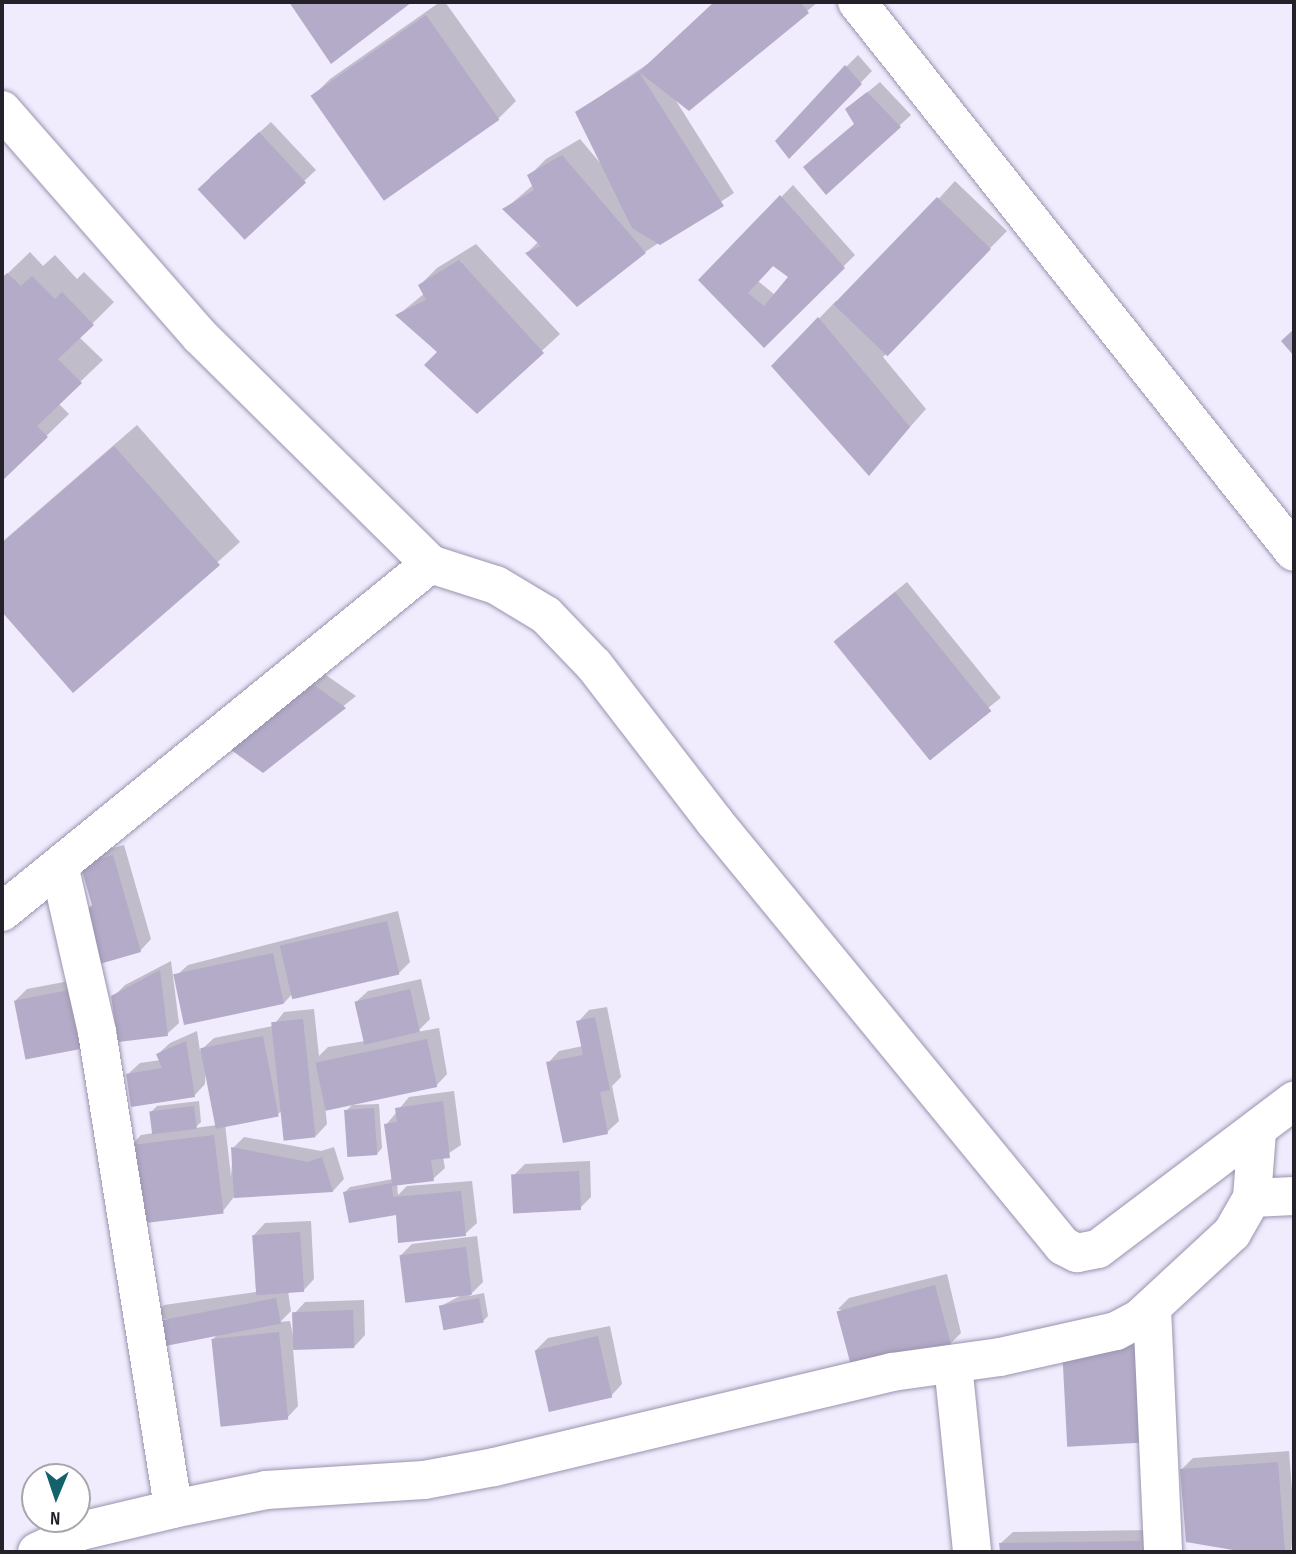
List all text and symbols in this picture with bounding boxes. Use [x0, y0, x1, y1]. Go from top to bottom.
north arrow [21, 1463, 91, 1533]
text: N [50, 1506, 61, 1529]

